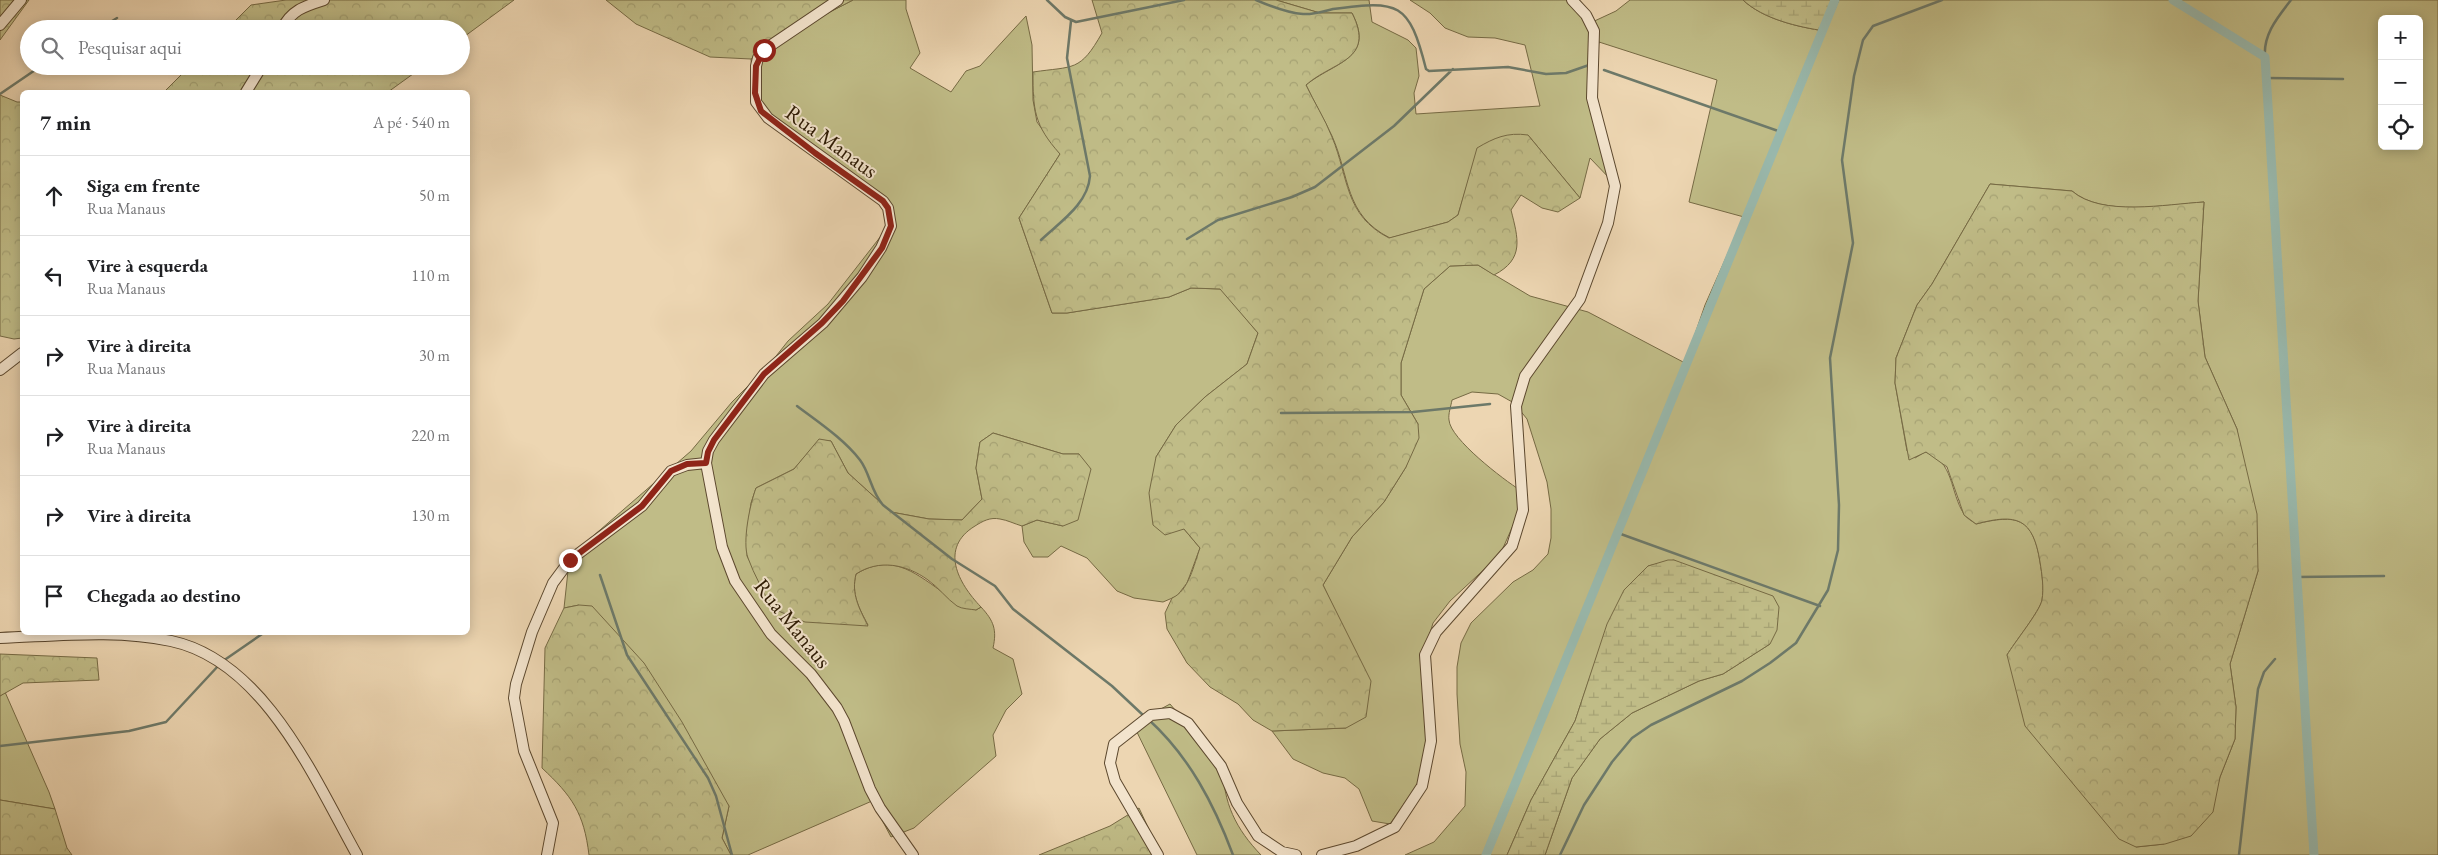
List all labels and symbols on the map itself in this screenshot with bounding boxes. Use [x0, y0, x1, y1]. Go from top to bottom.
route start [753, 39, 776, 62]
street label: Rua Manaus [780, 98, 884, 185]
route end [559, 549, 582, 572]
street label: Rua Manaus [747, 572, 838, 674]

